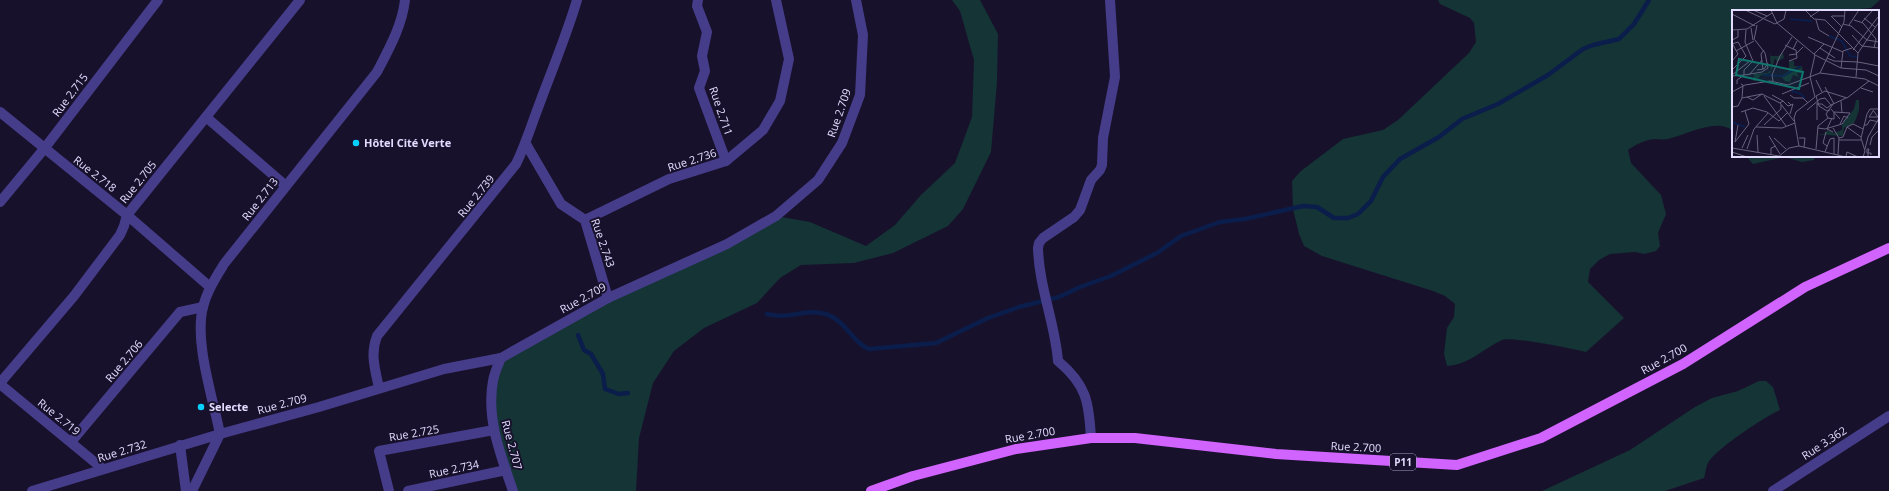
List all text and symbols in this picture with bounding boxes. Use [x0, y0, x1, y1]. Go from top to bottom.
inset map [1732, 10, 1879, 157]
street label: Rue 2.715 [48, 70, 91, 119]
street label: Rue 2.711 [706, 84, 737, 137]
street label: Rue 2.709 [823, 86, 854, 139]
place label: Hôtel Cité Verte [364, 135, 452, 150]
marker: Hôtel Cité Verte [351, 138, 361, 148]
street label: Rue 2.736 [665, 145, 718, 174]
street label: Rue 2.718 [71, 152, 120, 195]
street label: Rue 2.705 [116, 157, 159, 206]
street label: Rue 2.739 [454, 171, 497, 220]
street label: Rue 2.713 [238, 174, 281, 223]
street label: Rue 2.743 [588, 216, 619, 269]
street label: Rue 2.709 [557, 279, 609, 316]
street label: Rue 2.706 [102, 336, 146, 385]
street label: Rue 2.700 [1638, 340, 1690, 377]
street label: Rue 2.709 [255, 390, 308, 417]
street label: Rue 2.719 [35, 395, 84, 438]
place label: Selecte [209, 399, 249, 414]
marker: Selecte [196, 402, 206, 412]
street label: Rue 2.707 [499, 418, 526, 471]
street label: Rue 2.725 [388, 421, 440, 444]
street label: Rue 2.700 [1004, 423, 1056, 446]
street label: Rue 3.362 [1798, 423, 1849, 463]
street label: Rue 2.732 [95, 436, 148, 465]
street label: Rue 2.700 [1330, 438, 1382, 455]
road number: P11 [1390, 454, 1416, 470]
street label: Rue 2.734 [428, 456, 481, 481]

